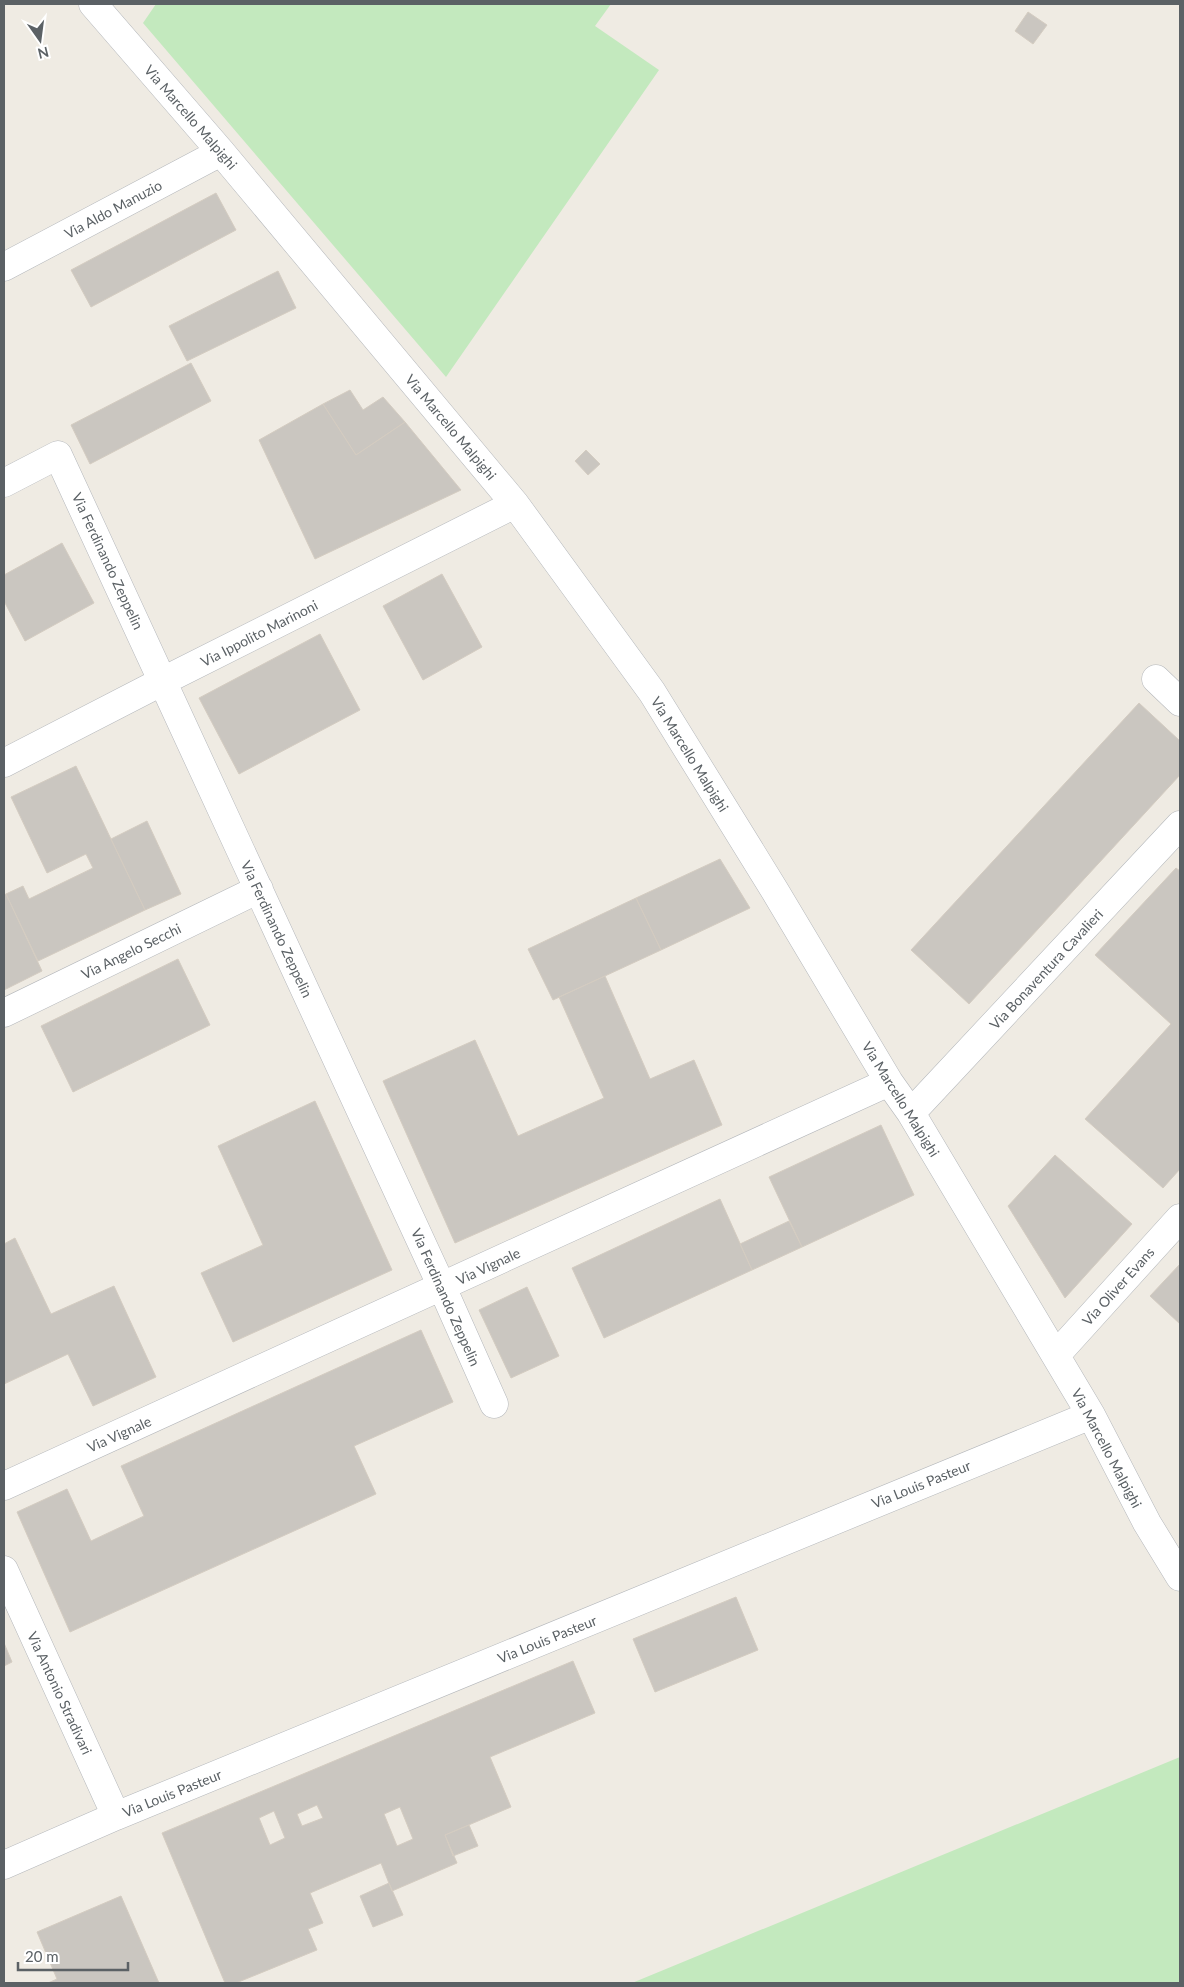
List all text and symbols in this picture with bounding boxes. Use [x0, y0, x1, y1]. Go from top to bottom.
north arrow [15, 15, 65, 65]
text: N [36, 44, 51, 63]
street label: Via Marcello Malpighi [141, 61, 241, 173]
street label: Via Aldo Manuzio [61, 176, 165, 242]
street label: Via Marcello Malpighi [402, 371, 500, 483]
street label: Via Ferdinando Zeppelin [69, 490, 147, 632]
street label: Via Ippolito Marinoni [198, 596, 320, 670]
street label: Via Marcello Malpighi [648, 693, 732, 815]
street label: Via Ferdinando Zeppelin [238, 858, 316, 1000]
street label: Via Bonaventura Cavalieri [986, 905, 1106, 1033]
street label: Via Angelo Secchi [78, 919, 184, 983]
street label: Via Marcello Malpighi [859, 1038, 943, 1160]
street label: Via Ferdinando Zeppelin [408, 1225, 484, 1369]
street label: Via Oliver Evans [1078, 1243, 1158, 1329]
street label: Via Vignale [453, 1244, 523, 1288]
street label: Via Marcello Malpighi [1068, 1385, 1146, 1511]
street label: Via Vignale [84, 1412, 154, 1456]
street label: Via Louis Pasteur [869, 1456, 973, 1512]
street label: Via Louis Pasteur [495, 1611, 599, 1667]
street label: Via Antonio Stradivari [24, 1629, 96, 1757]
street label: Via Louis Pasteur [120, 1765, 224, 1821]
scale bar [18, 1940, 128, 1972]
text: 20 m [25, 1947, 59, 1965]

